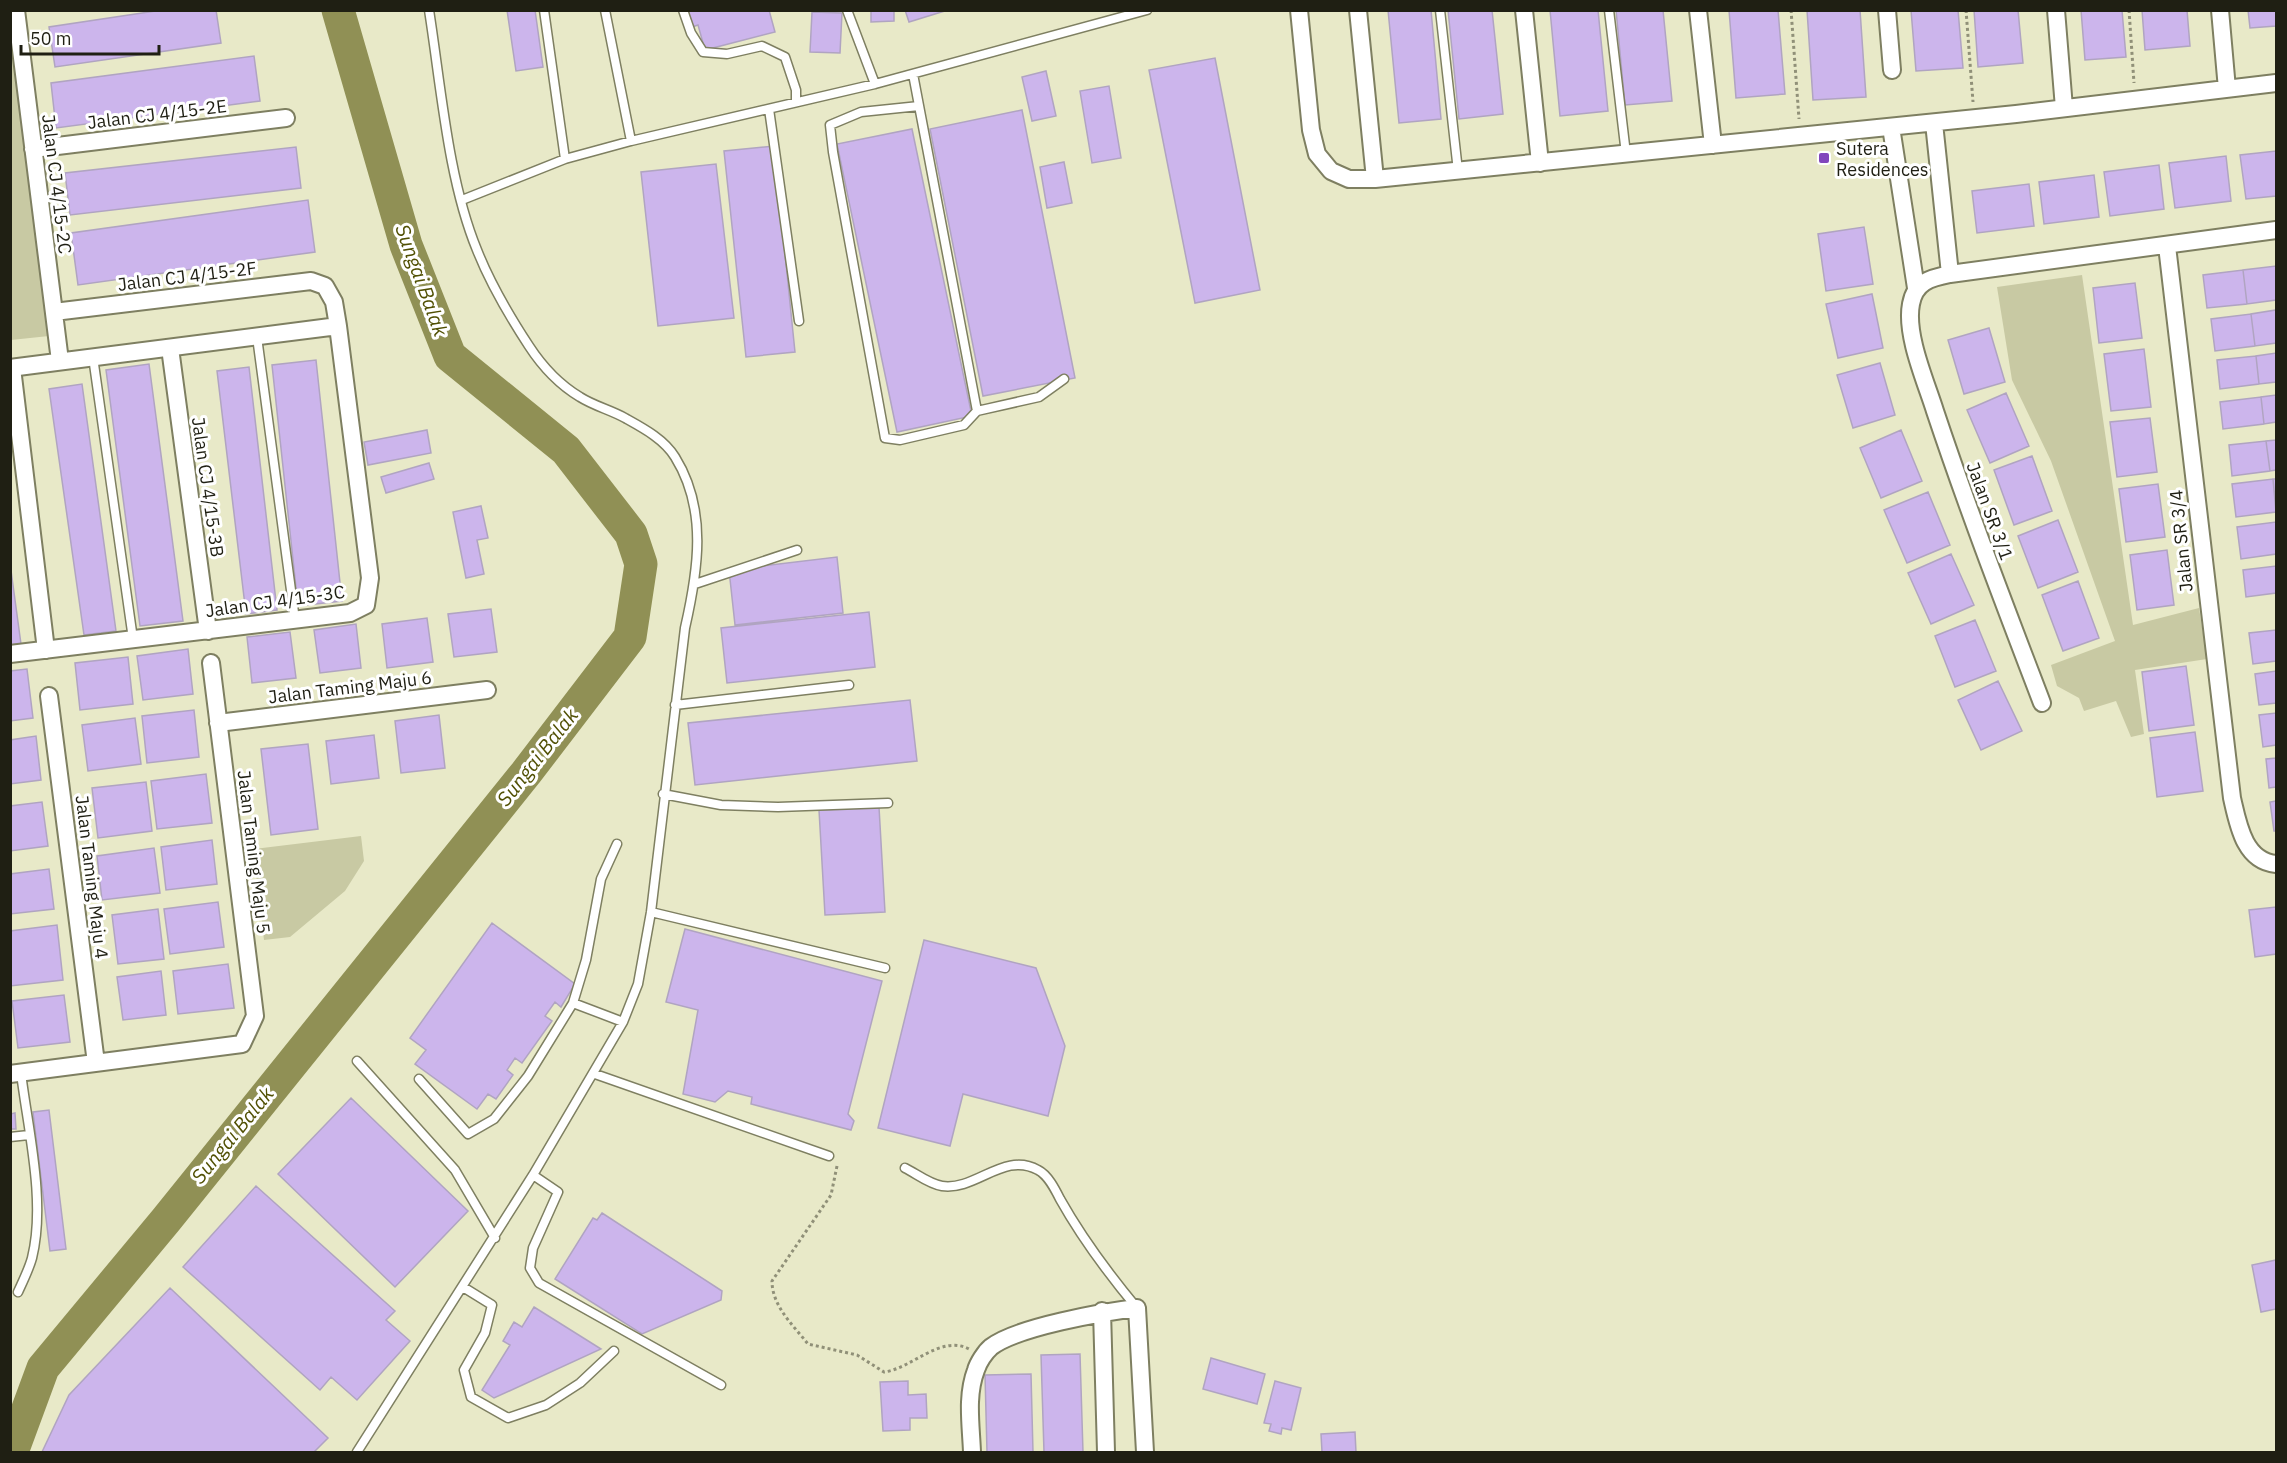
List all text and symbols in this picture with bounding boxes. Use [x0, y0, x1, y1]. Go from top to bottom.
scale bar [21, 18, 159, 56]
text: 50 m [30, 27, 72, 50]
street label: Jalan CJ 4/15-2E [86, 94, 228, 134]
street label: Jalan CJ 4/15-2C [37, 113, 77, 255]
place label: Sutera Residences [1836, 137, 1929, 181]
marker: Sutera Residences [1817, 151, 1831, 165]
water label: Sungai Balak [389, 220, 455, 340]
street label: Jalan CJ 4/15-2F [116, 256, 258, 296]
street label: Jalan CJ 4/15-3B [187, 415, 229, 559]
street label: Jalan SR 3/1 [1962, 459, 2018, 563]
street label: Jalan SR 3/4 [2164, 489, 2198, 593]
street label: Jalan CJ 4/15-3C [204, 580, 346, 622]
street label: Jalan Taming Maju 6 [267, 666, 433, 708]
water label: Sungai Balak [490, 702, 584, 812]
street label: Jalan Taming Maju 5 [233, 769, 275, 935]
street label: Jalan Taming Maju 4 [71, 794, 113, 960]
water label: Sungai Balak [185, 1080, 280, 1189]

